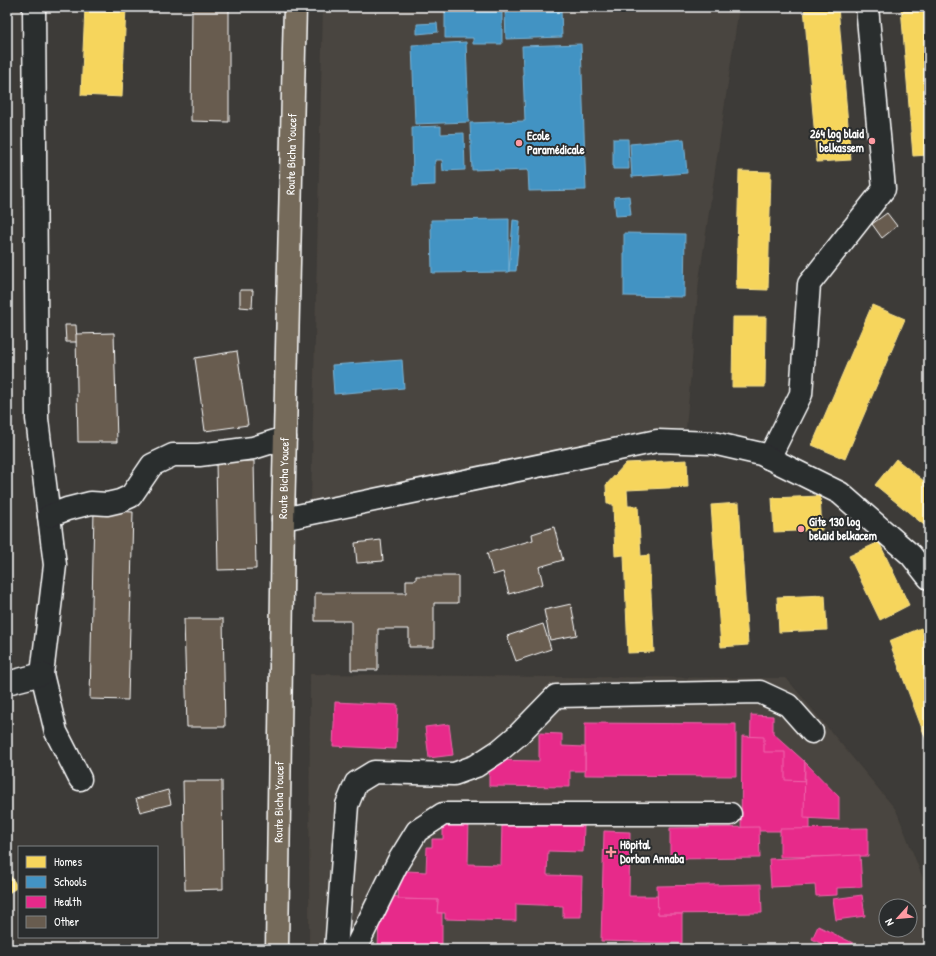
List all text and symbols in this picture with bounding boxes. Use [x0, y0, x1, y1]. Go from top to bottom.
street label: Route Bicha Youcef [282, 113, 301, 195]
place label: 264 log blaid belkassem [810, 125, 864, 156]
place label: Ecole Paramédicale [527, 127, 585, 158]
marker: 264 log blaid belkassem [867, 136, 877, 146]
marker: Ecole Paramédicale [514, 138, 524, 148]
street label: Route Bicha Youcef [274, 436, 293, 519]
place label: Gite 130 log belaid belkacem [809, 513, 877, 544]
marker: Gite 130 log belaid belkacem [796, 524, 806, 534]
street label: Route Bicha Youcef [269, 760, 288, 843]
place label: Hôpital Dorban Annaba [620, 836, 684, 867]
legend [18, 846, 158, 938]
marker: Hôpital Dorban Annaba [605, 846, 617, 858]
text: Homes [54, 853, 82, 870]
text: Schools [54, 873, 87, 890]
text: Health [54, 893, 81, 910]
north arrow [878, 898, 918, 938]
text: Other [54, 913, 80, 930]
text: N [881, 917, 897, 928]

